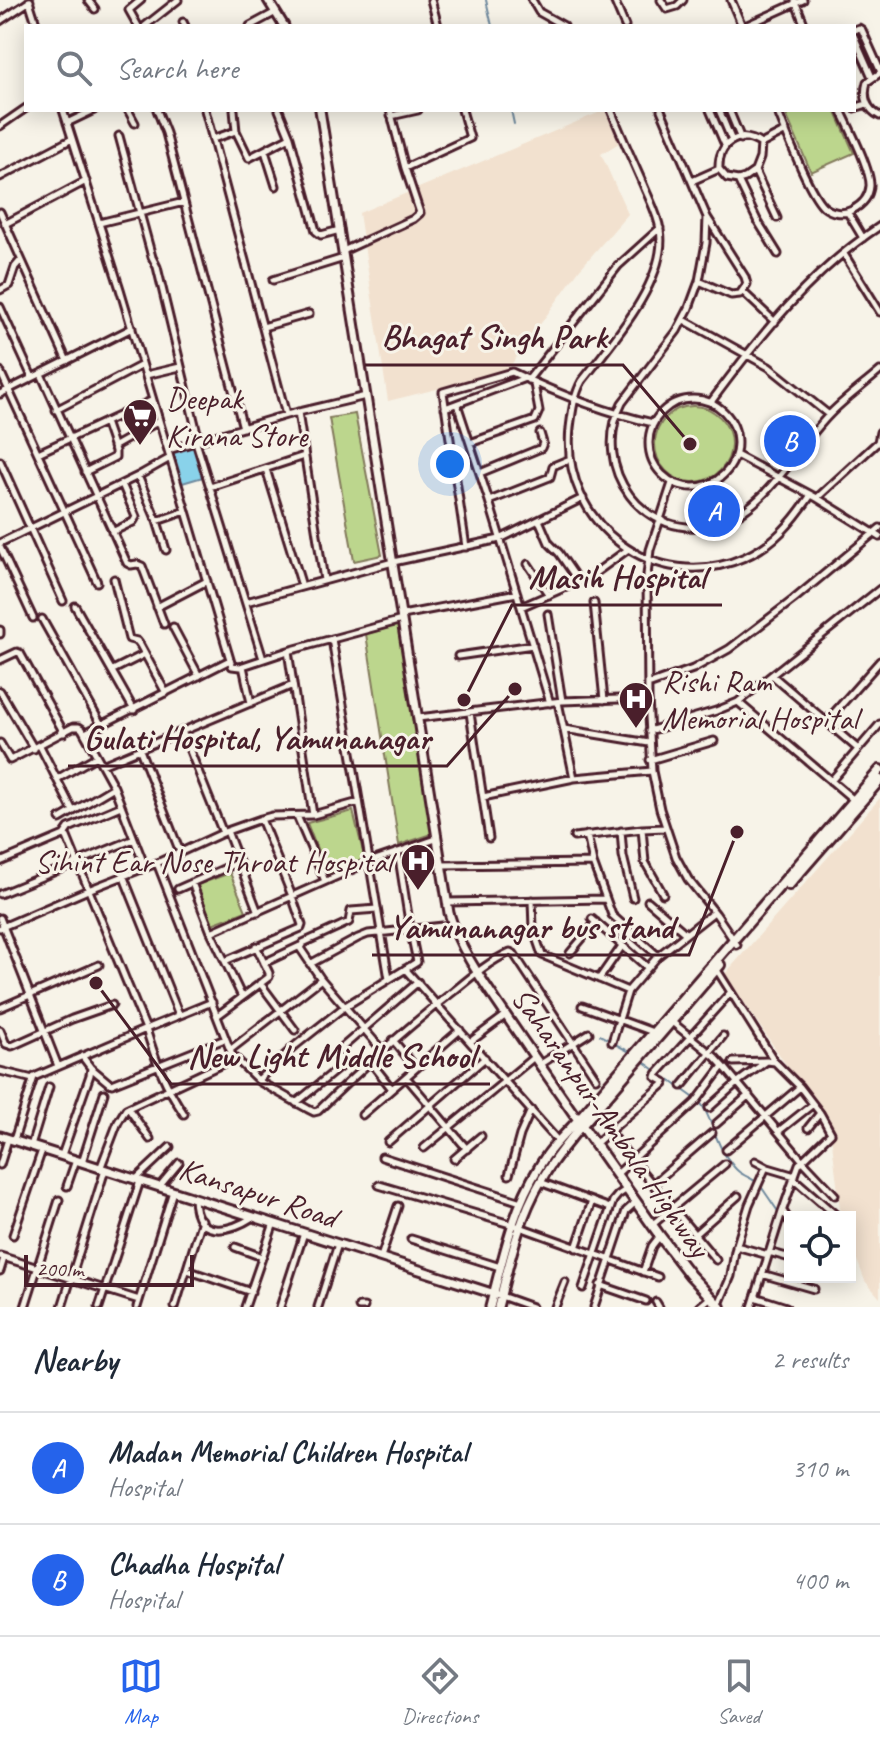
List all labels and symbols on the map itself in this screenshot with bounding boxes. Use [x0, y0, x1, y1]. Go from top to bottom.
callout: Bhagat Singh Park [365, 307, 623, 365]
text: Bhagat Singh Park [381, 315, 610, 358]
place label: Deepak Kirana Store [166, 378, 310, 456]
supermarket icon: Deepak Kirana Store [121, 397, 159, 447]
pin: B [764, 411, 816, 471]
your location [430, 444, 470, 484]
pin: A [688, 481, 740, 541]
callout: Masih Hospital [512, 547, 722, 605]
text: Masih Hospital [529, 555, 711, 598]
place label: Rishi Ram Memorial Hospital [662, 661, 863, 739]
hospital icon: Rishi Ram Memorial Hospital [617, 680, 655, 730]
callout: Gulati Hospital, Yamunanagar [68, 708, 447, 766]
text: Gulati Hospital, Yamunanagar [84, 716, 434, 759]
place label: Sihint Ear Nose Throat Hospital [35, 841, 398, 882]
hospital icon: Sihint Ear Nose Throat Hospital [399, 842, 437, 892]
callout: Yamunanagar bus stand [372, 897, 689, 955]
text: Yamunanagar bus stand [389, 905, 680, 948]
street label: Saharanpur-Ambala Highway [502, 979, 721, 1267]
callout: New Light Middle School [171, 1026, 490, 1084]
text: New Light Middle School [187, 1034, 482, 1077]
street label: Kansapur Road [174, 1148, 347, 1239]
scale bar [24, 1251, 194, 1287]

